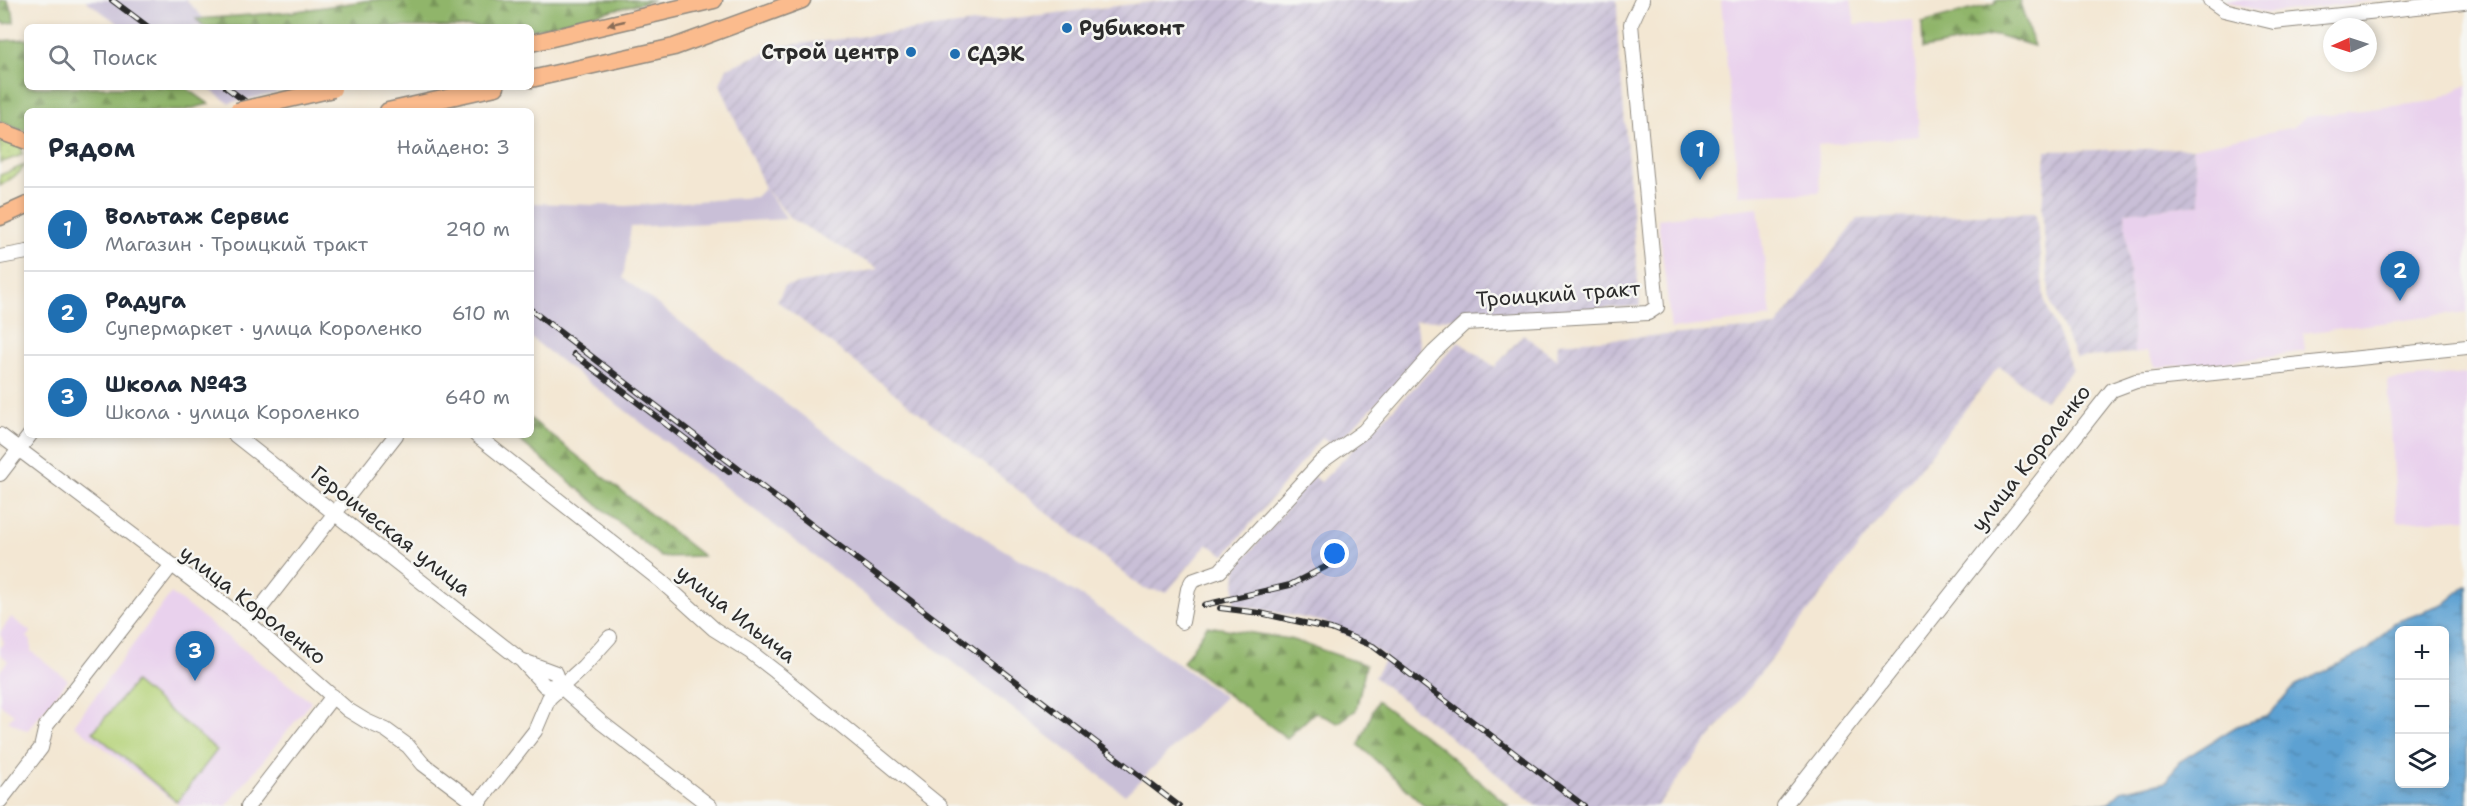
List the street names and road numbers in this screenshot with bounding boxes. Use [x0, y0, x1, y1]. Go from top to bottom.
street label: Троицкий тракт [1475, 274, 1641, 314]
street label: улица Короленко [1965, 379, 2097, 537]
street label: Героическая улица [305, 459, 477, 603]
street label: улица Короленко [174, 539, 332, 671]
street label: улица Ильича [670, 558, 802, 670]

